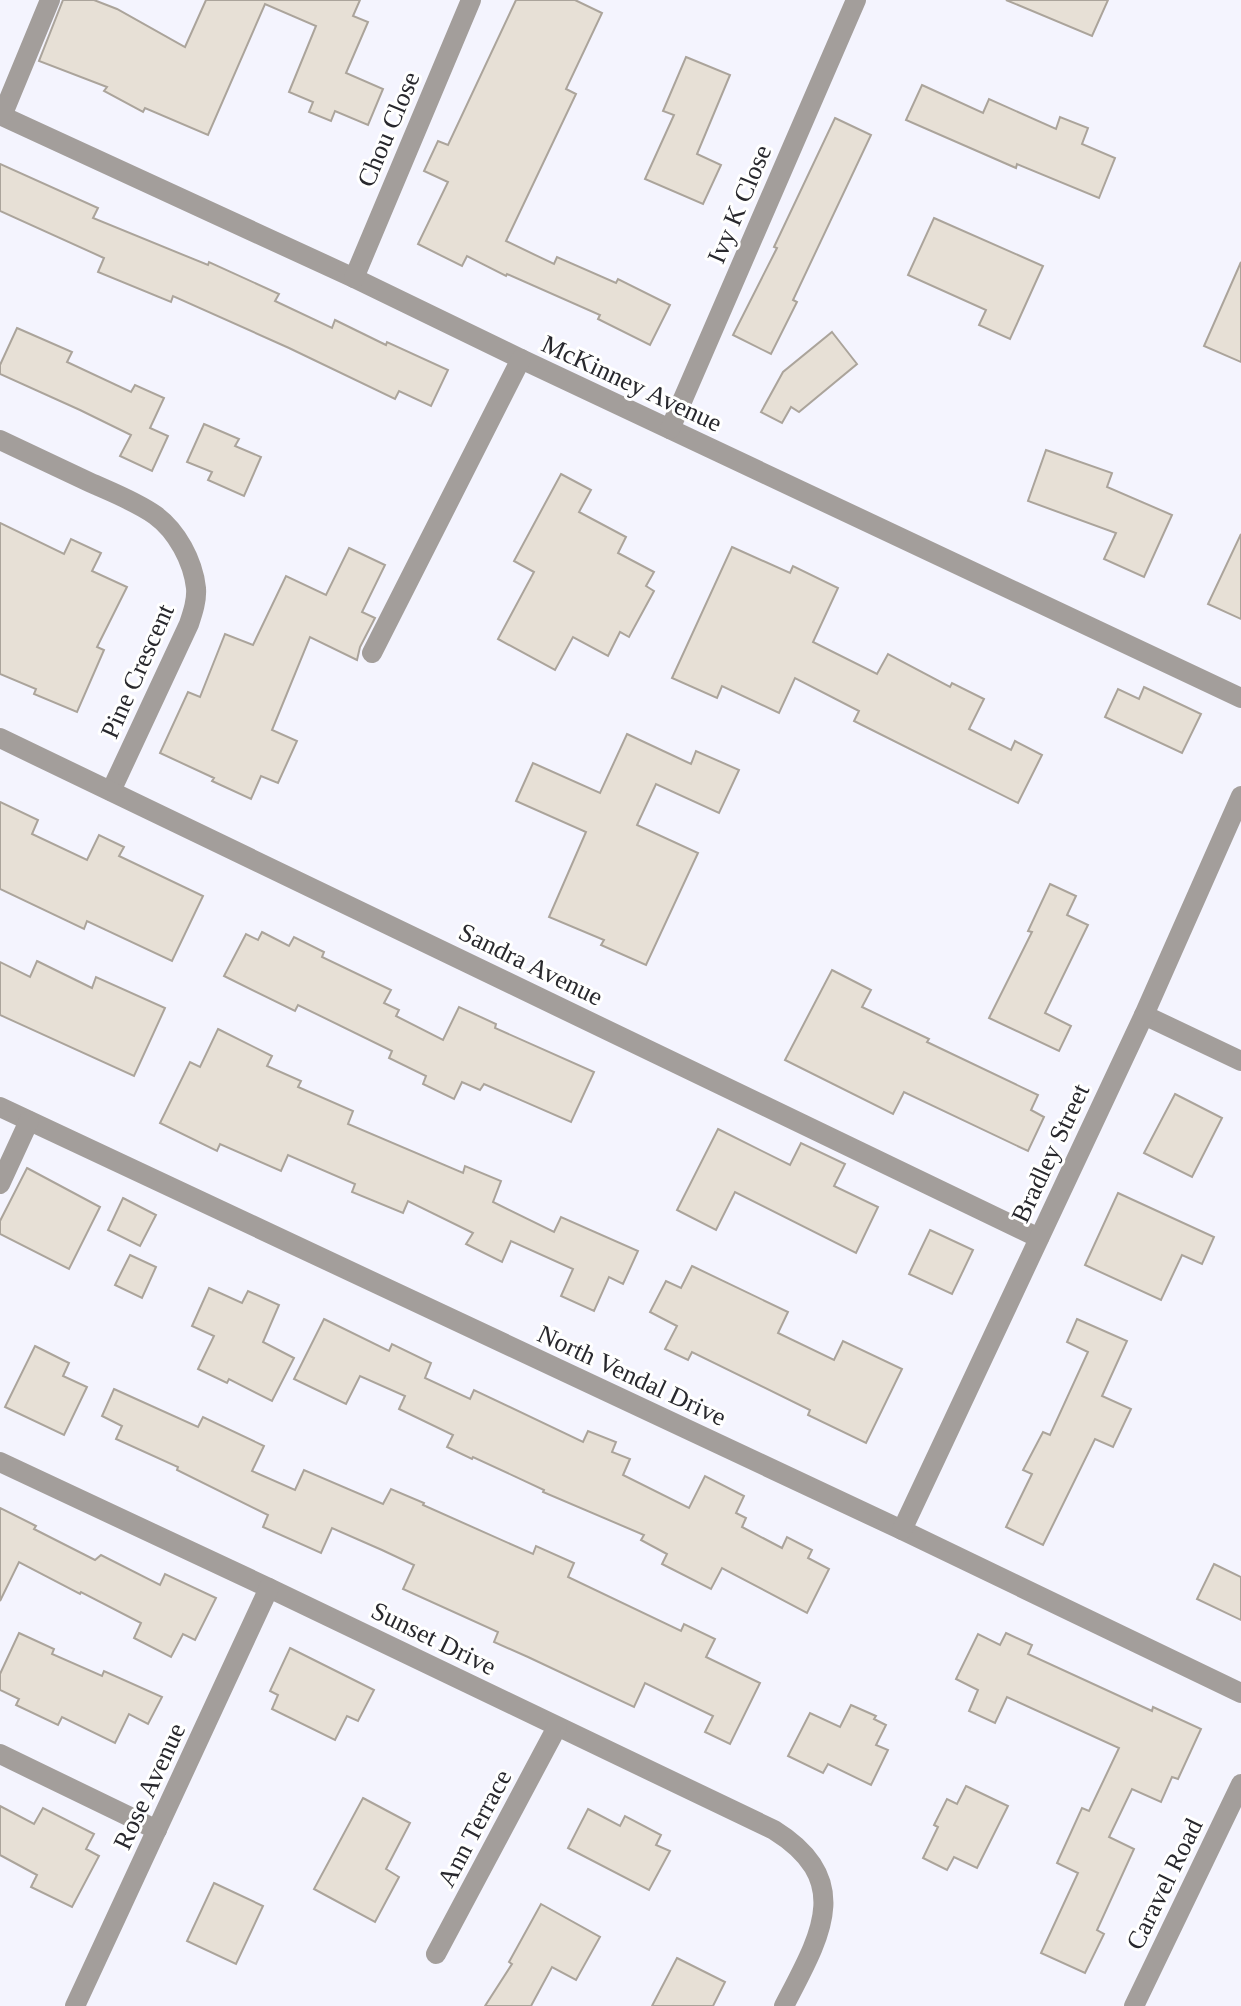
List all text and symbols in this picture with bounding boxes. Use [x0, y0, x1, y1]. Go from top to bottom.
street label: Chou Close [351, 67, 426, 191]
street label: Ivy K Close [702, 141, 777, 268]
street label: McKinney Avenue [537, 329, 726, 438]
street label: Pine Crescent [95, 599, 180, 743]
street label: Sandra Avenue [454, 917, 607, 1012]
street label: Bradley Street [1006, 1079, 1096, 1227]
street label: North Vendal Drive [533, 1319, 731, 1432]
street label: Sunset Drive [367, 1596, 501, 1681]
street label: Rose Avenue [108, 1718, 191, 1854]
street label: Ann Terrace [432, 1765, 517, 1892]
street label: Caravel Road [1120, 1814, 1209, 1954]

